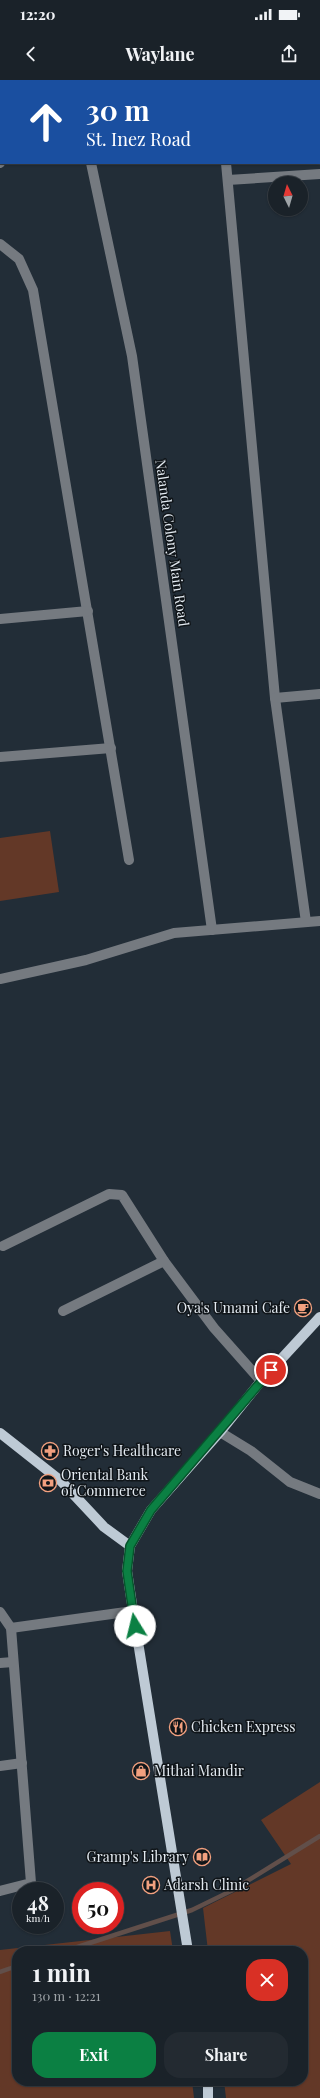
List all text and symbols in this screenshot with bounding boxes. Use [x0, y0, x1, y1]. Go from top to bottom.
text: 12:20 [20, 4, 55, 24]
text: Waylane [125, 42, 195, 66]
icon: back [20, 43, 42, 65]
icon: share [278, 43, 300, 65]
text: 30 m [86, 91, 150, 128]
icon: ahead [20, 96, 72, 148]
text: St. Inez Road [86, 127, 191, 151]
north arrow [268, 176, 308, 216]
map controls [268, 176, 308, 216]
street label: Nalanda Colony Main Road [151, 458, 194, 628]
place label: Oya's Umami Cafe [177, 1298, 290, 1317]
cafe icon: Oya's Umami Cafe [293, 1298, 313, 1318]
pin [254, 1353, 288, 1387]
icon: arrive [260, 1359, 282, 1381]
pharmacy icon: Roger's Healthcare [40, 1441, 60, 1461]
place label: Roger's Healthcare [63, 1441, 181, 1460]
place label: Oriental Bank of Commerce [61, 1465, 149, 1500]
bank icon: Oriental Bank of Commerce [38, 1473, 58, 1493]
position arrow [114, 1605, 156, 1647]
restaurant icon: Chicken Express [168, 1717, 188, 1737]
place label: Chicken Express [191, 1717, 295, 1736]
shop icon: Mithai Mandir [131, 1761, 151, 1781]
place label: Mithai Mandir [154, 1761, 245, 1780]
place label: Gramp's Library [87, 1847, 189, 1866]
library icon: Gramp's Library [192, 1847, 212, 1867]
hospital icon: Adarsh Clinic [141, 1875, 161, 1895]
place label: Adarsh Clinic [163, 1875, 249, 1894]
speed limit sign: 50 [72, 1882, 124, 1934]
text: 48 [27, 1889, 49, 1916]
text: km/h [26, 1911, 50, 1925]
text: 1 min [32, 1956, 91, 1988]
button: close [246, 1959, 288, 2001]
text: 130 m · 12:21 [32, 1987, 100, 2004]
button: Exit [32, 2032, 156, 2078]
button: Share [164, 2032, 288, 2078]

